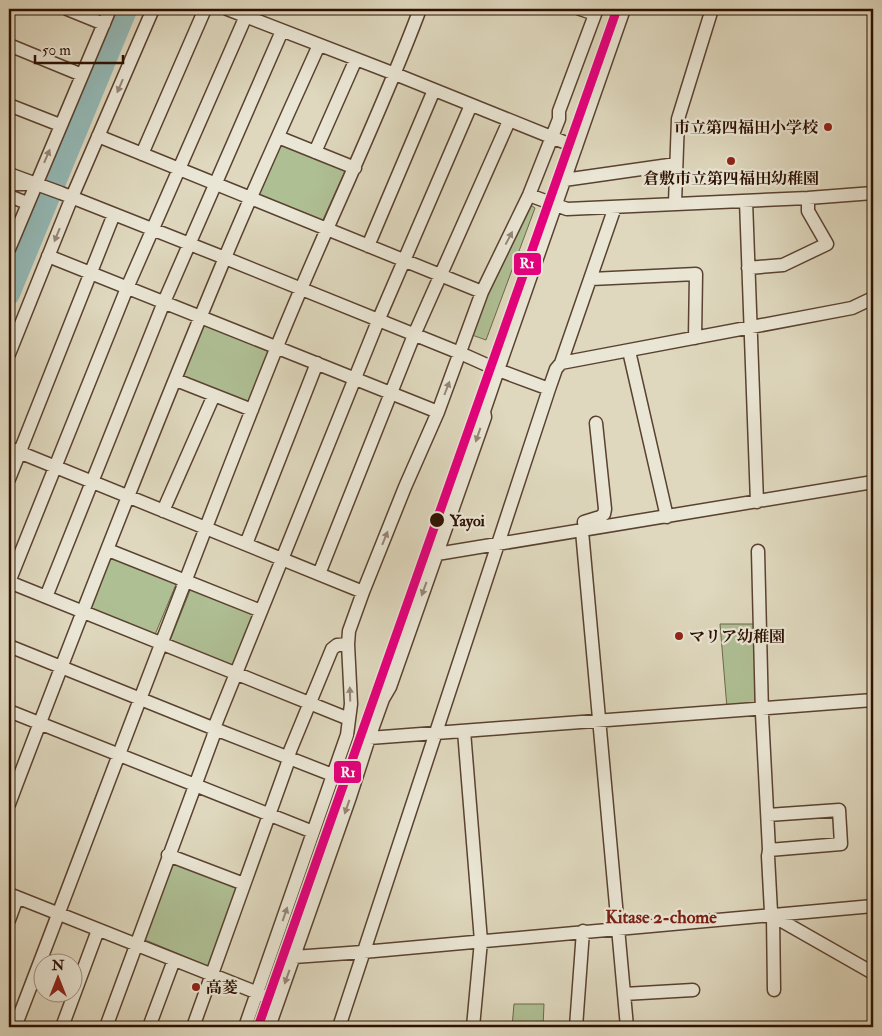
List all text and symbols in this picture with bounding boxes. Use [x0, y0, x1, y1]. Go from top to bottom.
scale bar [35, 32, 122, 64]
text: 50 m [42, 41, 71, 60]
one-way arrow [116, 79, 124, 93]
place label: 市立第四福田小学校 [674, 118, 819, 138]
marker: 市立第四福田小学校 [822, 121, 834, 133]
one-way arrow [44, 149, 52, 163]
marker: 倉敷市立第四福田幼稚園 [725, 155, 737, 167]
place label: 倉敷市立第四福田幼稚園 [643, 169, 819, 189]
one-way arrow [52, 228, 60, 242]
one-way arrow [505, 231, 513, 245]
line badge: R1 [513, 252, 542, 276]
text: R1 [519, 255, 535, 272]
one-way arrow [443, 380, 451, 395]
one-way arrow [474, 428, 481, 443]
marker: Yayoi [428, 511, 446, 529]
place label: Yayoi [449, 511, 486, 532]
one-way arrow [381, 531, 389, 545]
one-way arrow [420, 582, 428, 597]
place label: マリア幼稚園 [689, 627, 785, 647]
marker: マリア幼稚園 [673, 630, 685, 642]
one-way arrow [346, 685, 354, 701]
line badge: R1 [333, 760, 362, 784]
text: R1 [340, 764, 356, 781]
one-way arrow [343, 800, 350, 815]
one-way arrow [281, 906, 289, 921]
district label: Kitase 2-chome [605, 906, 717, 929]
north arrow [32, 954, 82, 1004]
text: N [51, 957, 65, 974]
one-way arrow [283, 970, 291, 985]
place label: 高菱 [206, 978, 238, 998]
marker: 高菱 [190, 981, 202, 993]

